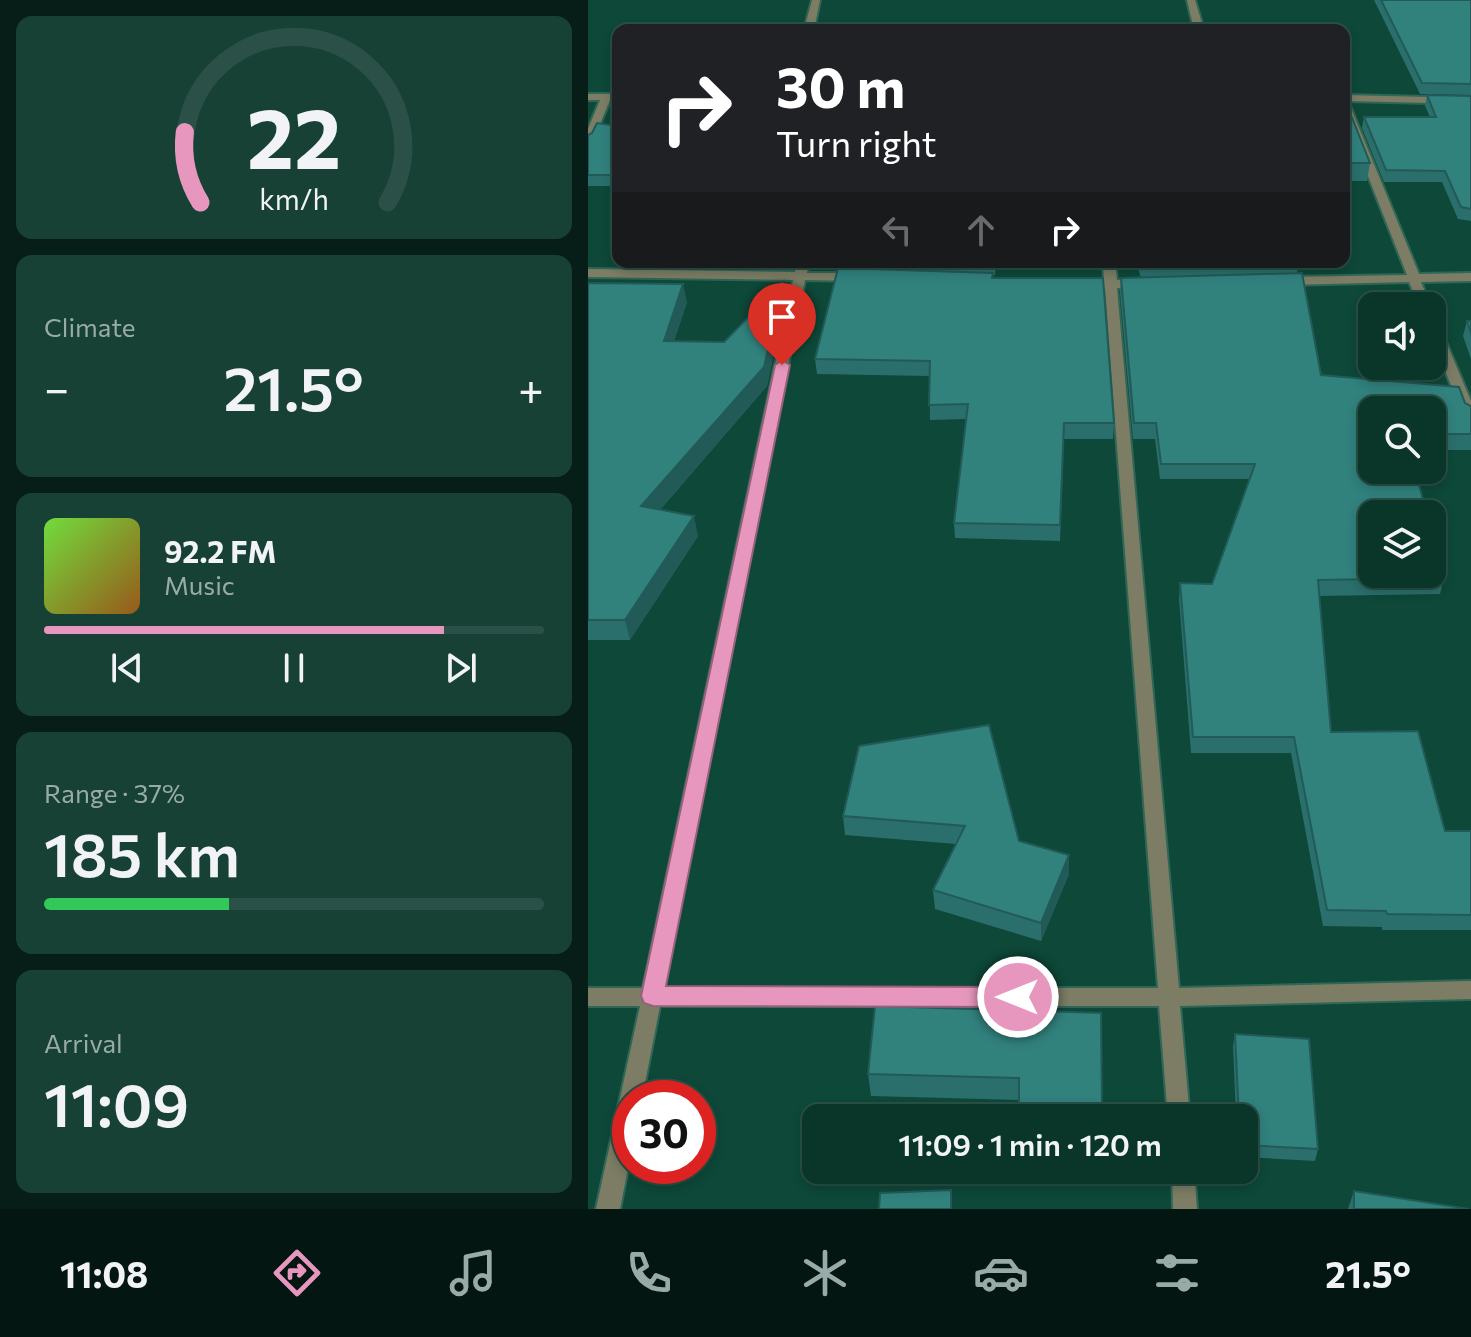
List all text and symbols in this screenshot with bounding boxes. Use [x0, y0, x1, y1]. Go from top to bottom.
text: 30 m [776, 51, 905, 120]
icon: right [644, 56, 748, 160]
text: 22 [247, 84, 341, 186]
text: Turn right [776, 120, 937, 164]
text: km/h [259, 181, 329, 216]
icon: left [875, 208, 919, 252]
icon: ahead [959, 208, 1003, 252]
icon: right [1043, 208, 1087, 252]
pin [748, 283, 816, 365]
map controls [1358, 292, 1446, 588]
button: sound [1358, 292, 1446, 380]
icon: arrive [760, 295, 804, 339]
text: Climate [44, 311, 136, 342]
text: 21.5° [223, 350, 364, 423]
text: − [44, 360, 69, 414]
text: + [518, 360, 544, 414]
button: search [1358, 396, 1446, 484]
button: layers [1358, 500, 1446, 588]
text: 92.2 FM [164, 532, 276, 569]
text: Music [164, 569, 235, 600]
icon: previous [105, 646, 149, 690]
icon: pause [272, 646, 316, 690]
icon: next [439, 646, 483, 690]
text: Range · 37% [44, 777, 185, 808]
text: 185 km [44, 816, 240, 889]
position arrow [976, 955, 1060, 1039]
text: Arrival [44, 1027, 123, 1058]
text: 11:09 [44, 1066, 189, 1139]
speed limit sign: 30 [612, 1080, 716, 1184]
text: 11:09 · 1 min · 120 m [898, 1125, 1162, 1162]
icon: directions [269, 1245, 325, 1301]
icon: music [445, 1245, 501, 1301]
icon: phone [621, 1245, 677, 1301]
icon: climate [797, 1245, 853, 1301]
icon: car [973, 1245, 1029, 1301]
icon: filters [1149, 1245, 1205, 1301]
text: 11:08 [60, 1251, 148, 1295]
text: 21.5° [1325, 1251, 1411, 1295]

